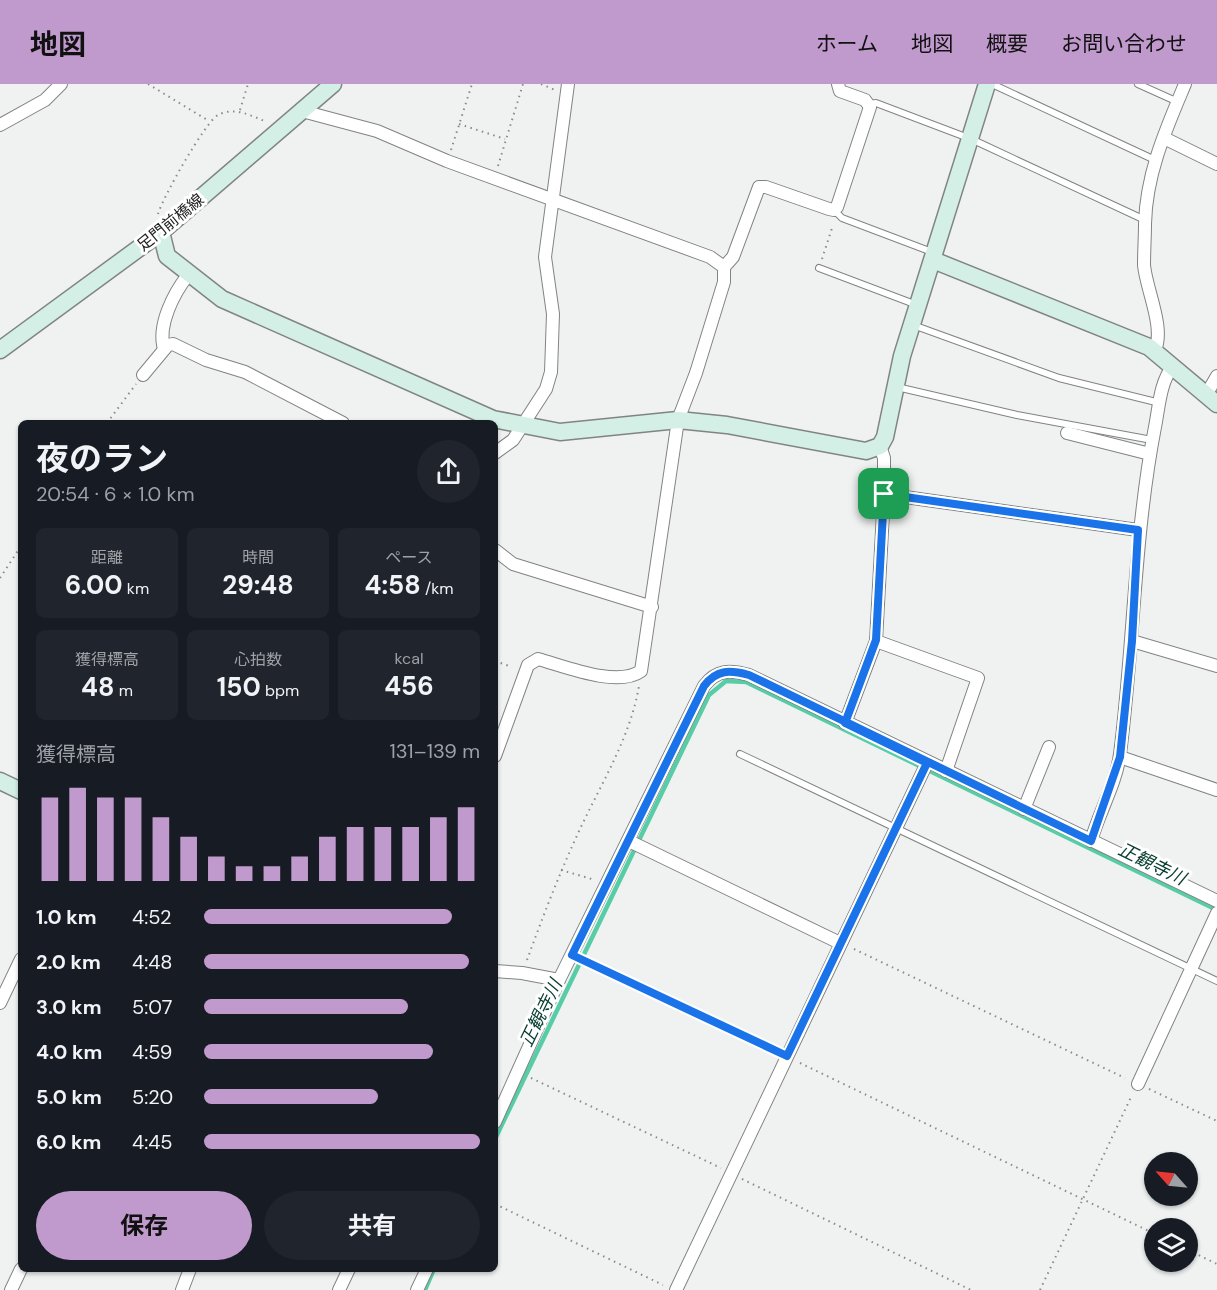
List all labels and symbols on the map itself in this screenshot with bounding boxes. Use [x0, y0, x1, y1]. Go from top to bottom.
street label: 足門前橋線 [133, 189, 208, 256]
pin [858, 468, 909, 519]
water label: 正観寺川 [1114, 837, 1191, 891]
water label: 正観寺川 [514, 974, 568, 1051]
north arrow [1144, 1152, 1198, 1206]

